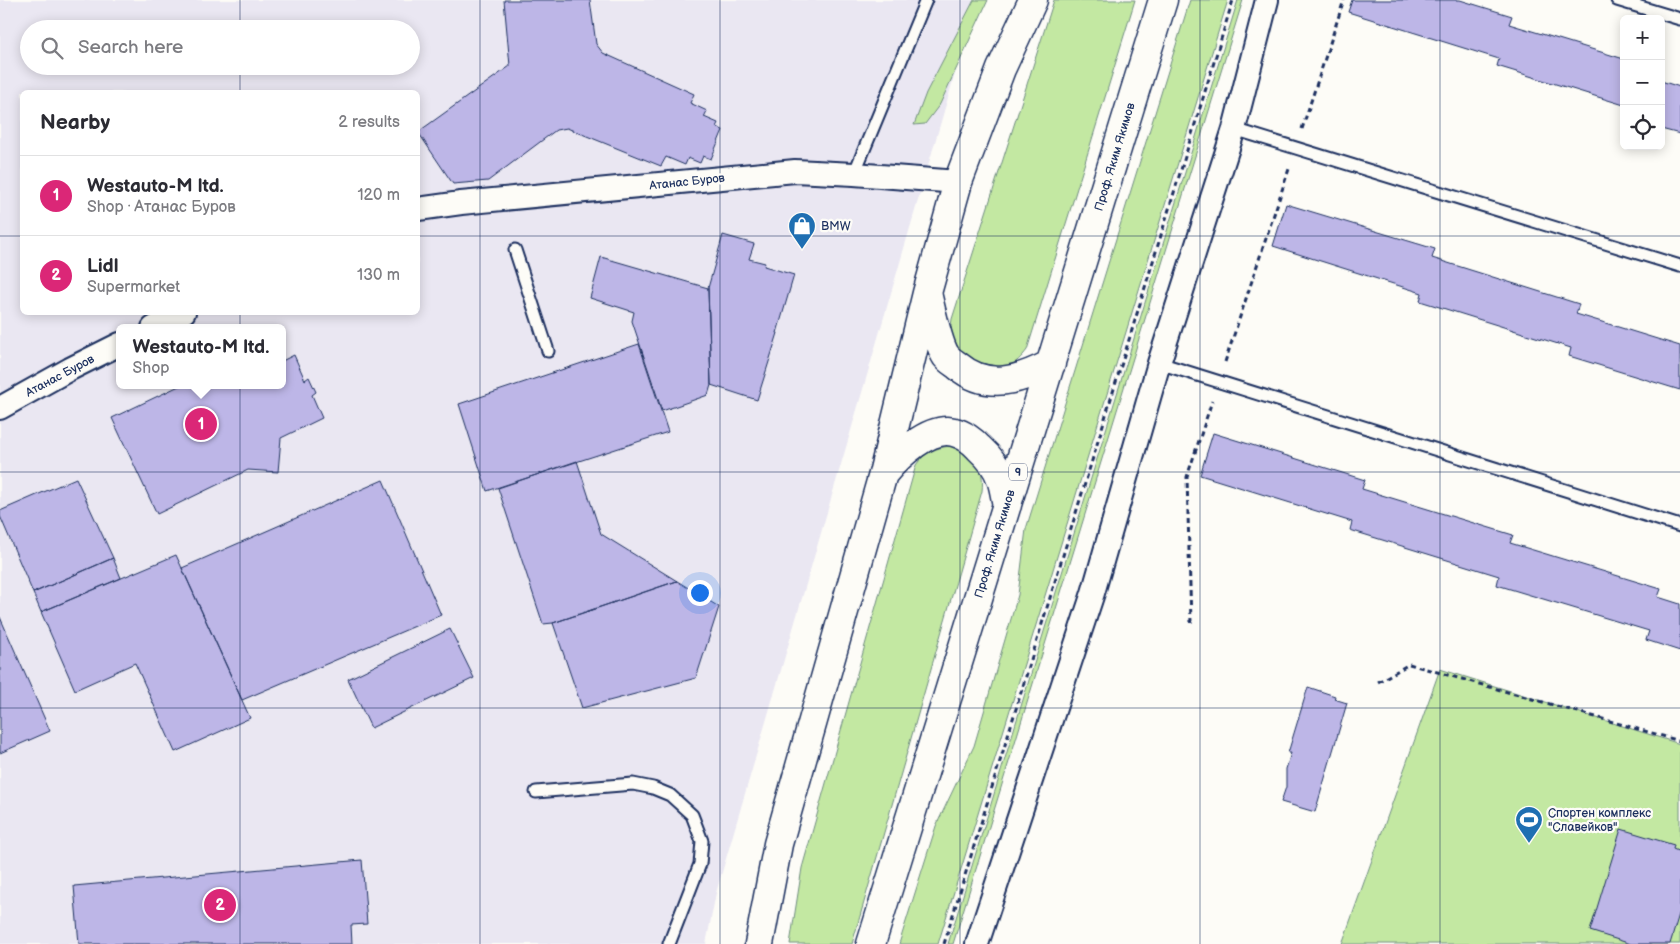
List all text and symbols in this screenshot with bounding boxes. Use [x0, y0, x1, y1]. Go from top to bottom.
map controls [1620, 15, 1665, 150]
button: + [1620, 15, 1665, 60]
search box [20, 20, 420, 75]
icon: search [38, 34, 66, 62]
text: Search here [78, 36, 183, 59]
button: − [1620, 60, 1665, 105]
street label: Проф. Яким Якимов [1091, 100, 1139, 213]
button: locate [1620, 105, 1665, 150]
text: Nearby [40, 110, 110, 135]
text: 2 results [338, 113, 400, 132]
street label: Атанас Буров [647, 171, 726, 194]
text: Westauto-M ltd. [87, 175, 224, 198]
text: 1 [53, 186, 59, 205]
text: 120 m [357, 186, 400, 205]
text: Shop · Атанас Буров [87, 198, 236, 217]
shop icon: BMW [787, 211, 817, 250]
place label: BMW [821, 219, 851, 234]
text: Lidl [87, 255, 118, 278]
text: 2 [51, 266, 61, 285]
text: 130 m [357, 266, 400, 285]
text: Supermarket [87, 278, 180, 297]
popup [116, 324, 286, 389]
text: Westauto-M ltd. [133, 336, 269, 359]
street label: Атанас Буров [22, 351, 98, 401]
text: Shop [133, 359, 170, 378]
pin: 1 [185, 405, 217, 443]
road number: 9 [1009, 464, 1027, 481]
street label: Проф. Яким Якимов [971, 487, 1019, 600]
your location [687, 580, 713, 606]
sports icon: Спортен комплекс "Славейков" [1514, 805, 1544, 844]
place label: Спортен комплекс "Славейков" [1548, 806, 1651, 835]
pin: 2 [204, 886, 236, 924]

